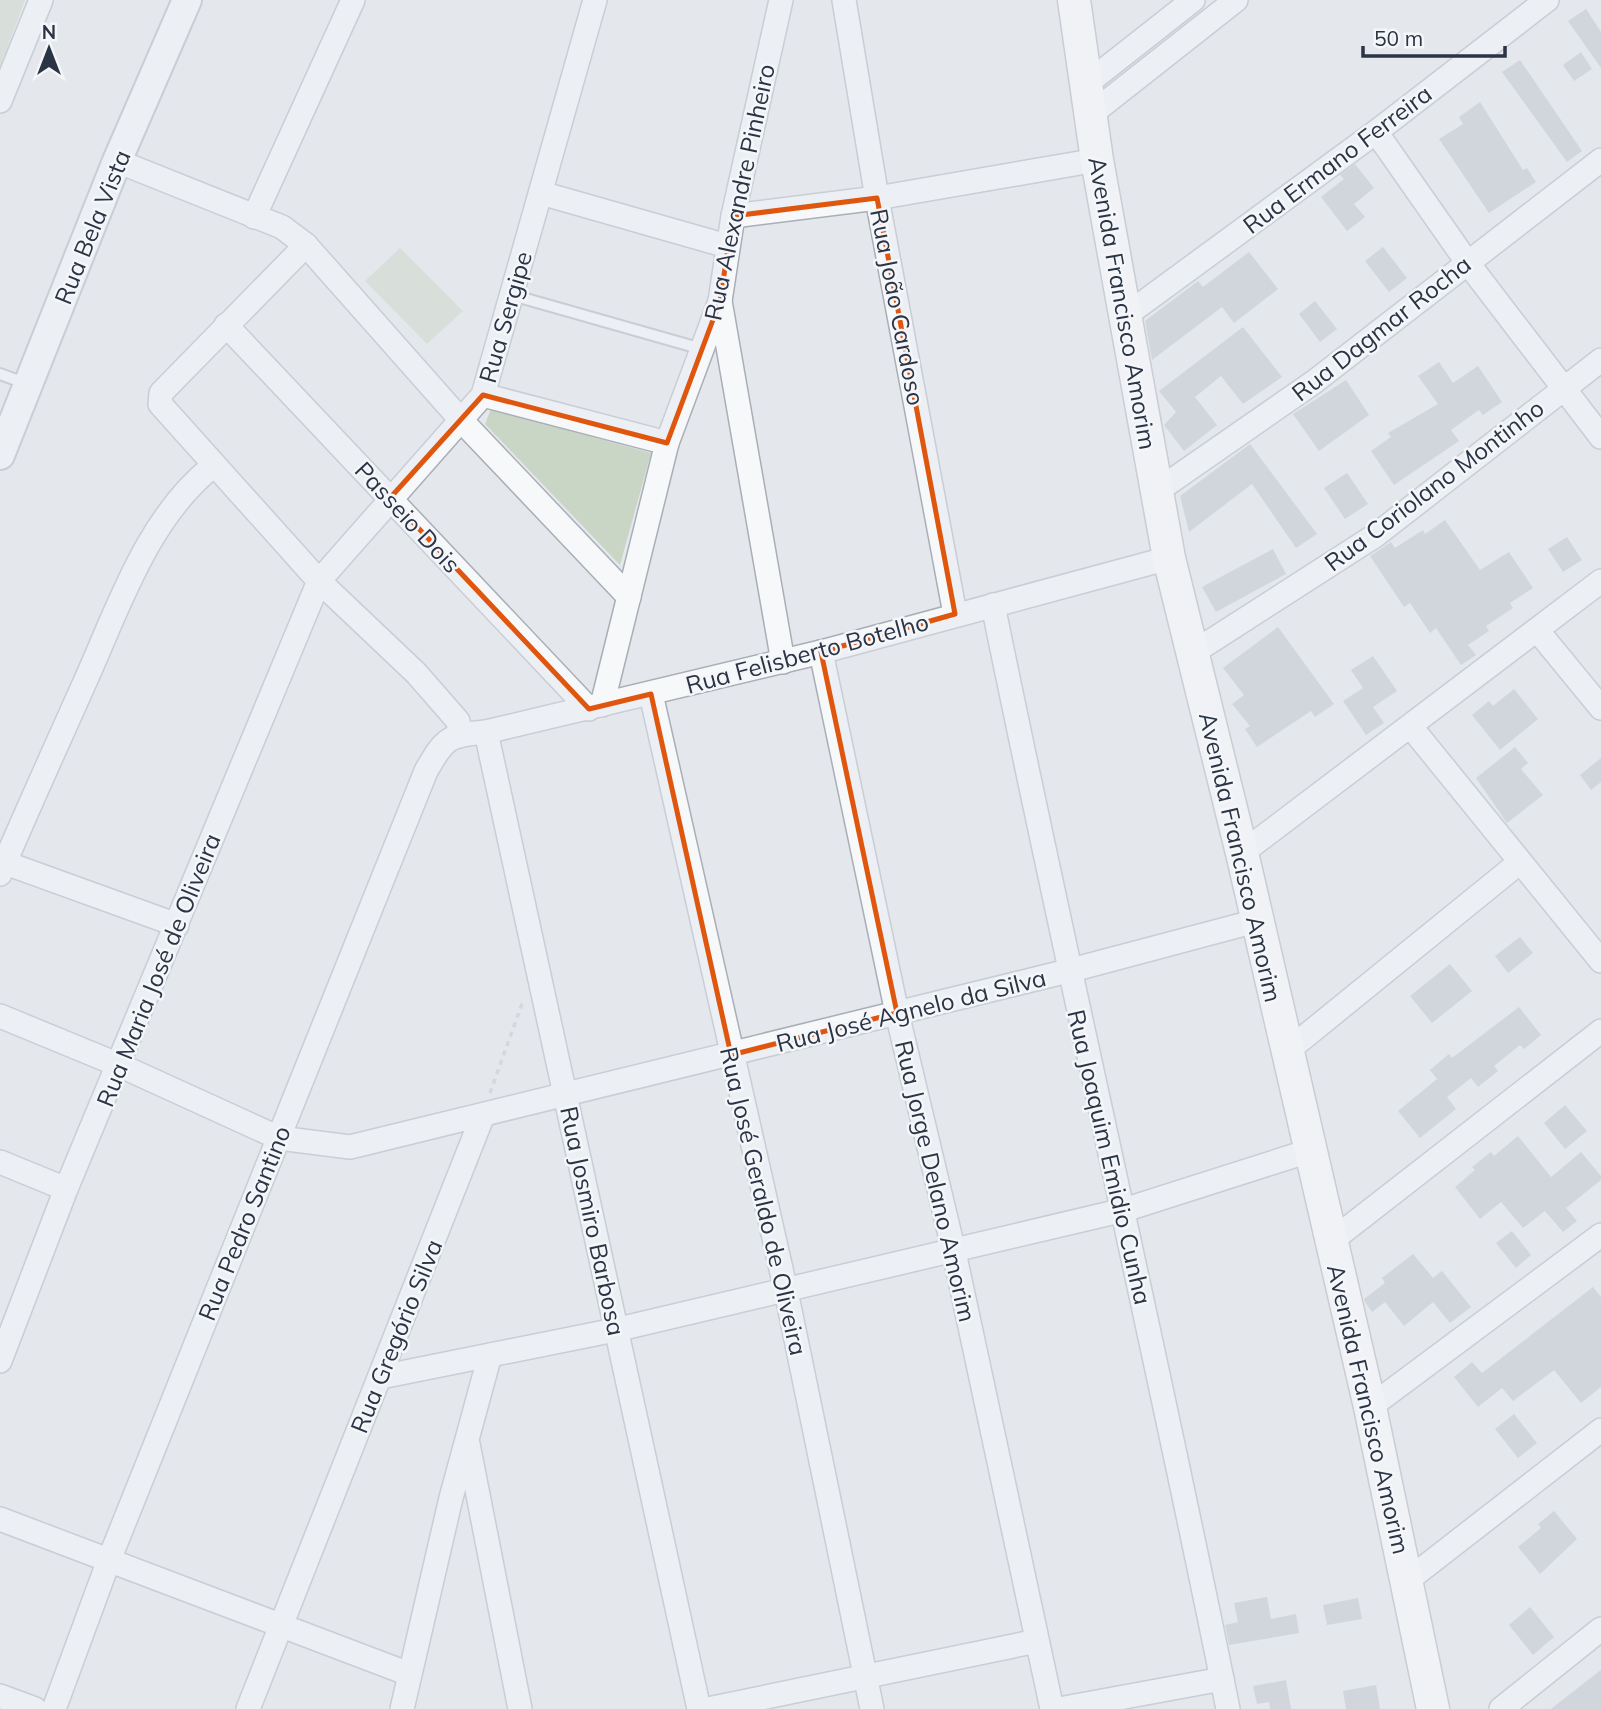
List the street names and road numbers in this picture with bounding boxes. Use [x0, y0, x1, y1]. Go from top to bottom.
street label: Rua Alexandre Pinheiro [697, 61, 781, 323]
street label: Rua Ermano Ferreira [1237, 78, 1437, 240]
street label: Rua Bela Vista [47, 145, 137, 309]
street label: Avenida Francisco Amorim [1082, 154, 1164, 452]
street label: Rua João Cardoso [864, 206, 932, 408]
street label: Rua Sergipe [472, 248, 538, 386]
street label: Rua Dagmar Rocha [1286, 249, 1476, 407]
street label: Rua Coriolano Montinho [1318, 393, 1550, 577]
street label: Passeio Dois [349, 455, 467, 579]
street label: Rua Felisberto Botelho [682, 606, 932, 700]
street label: Avenida Francisco Amorim [1193, 709, 1289, 1005]
street label: Rua Maria José de Oliveira [89, 829, 227, 1111]
street label: Rua José Agnelo da Silva [773, 962, 1049, 1058]
street label: Rua Joaquim Emidio Cunha [1061, 1007, 1159, 1307]
street label: Rua Jorge Delano Amorim [889, 1037, 983, 1325]
street label: Rua José Geraldo de Oliveira [714, 1044, 814, 1358]
street label: Rua Josmiro Barbosa [554, 1104, 632, 1338]
street label: Rua Pedro Santino [191, 1121, 297, 1325]
street label: Rua Gregório Silva [343, 1235, 449, 1437]
street label: Avenida Francisco Amorim [1321, 1261, 1417, 1557]

